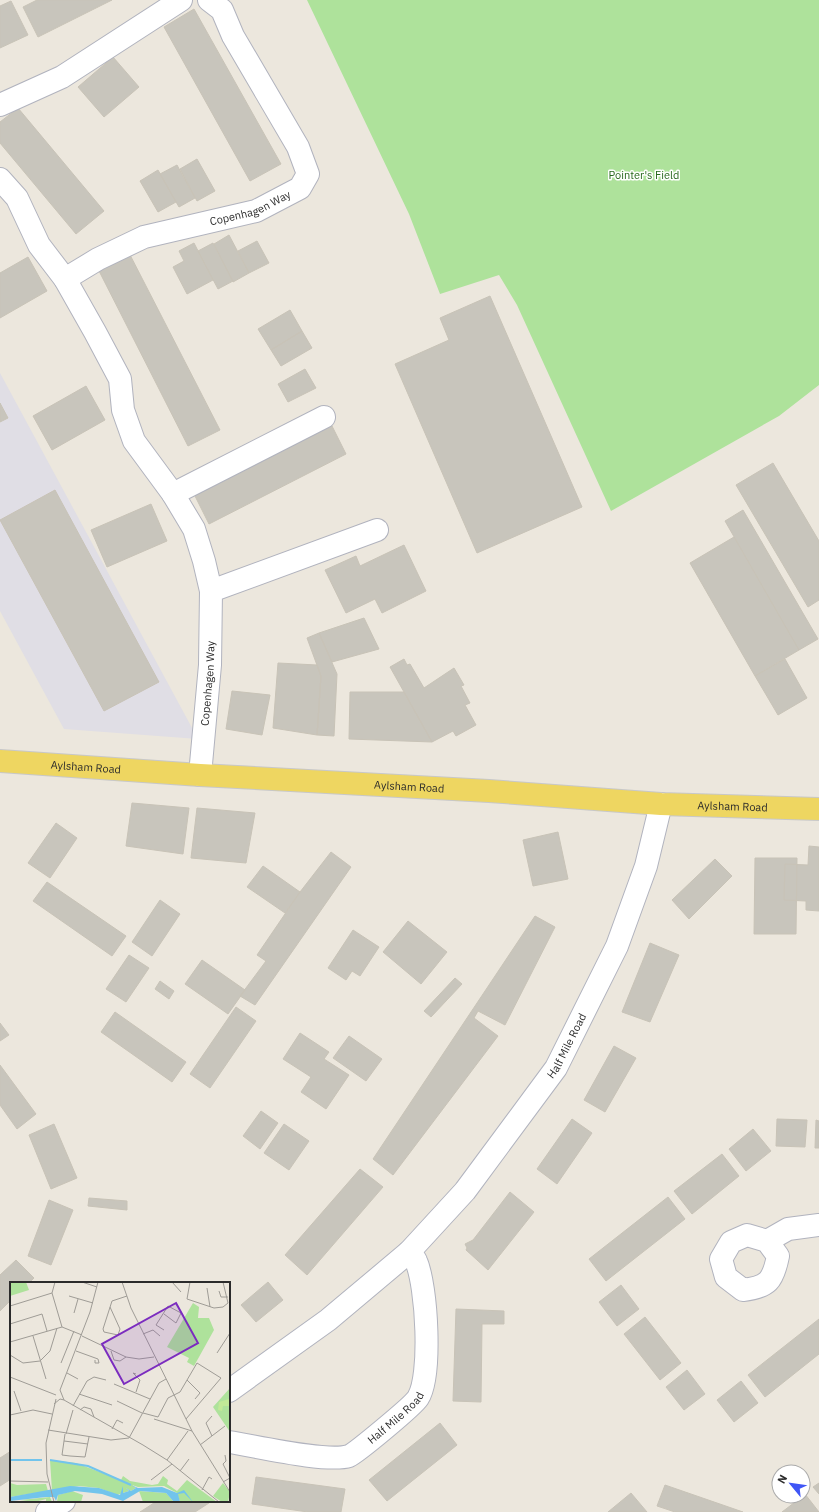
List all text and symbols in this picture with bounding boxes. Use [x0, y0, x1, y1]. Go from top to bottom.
park label: Pointer's Field [609, 168, 679, 182]
street label: Copenhagen Way [208, 187, 294, 229]
street label: Copenhagen Way [197, 640, 217, 727]
street label: Aylsham Road [50, 758, 121, 776]
street label: Aylsham Road [374, 778, 445, 796]
street label: Aylsham Road [697, 798, 768, 814]
street label: Half Mile Road [544, 1011, 589, 1081]
inset map [10, 1282, 230, 1502]
street label: Half Mile Road [365, 1390, 427, 1447]
north arrow [771, 1464, 811, 1504]
text: N [774, 1472, 790, 1486]

